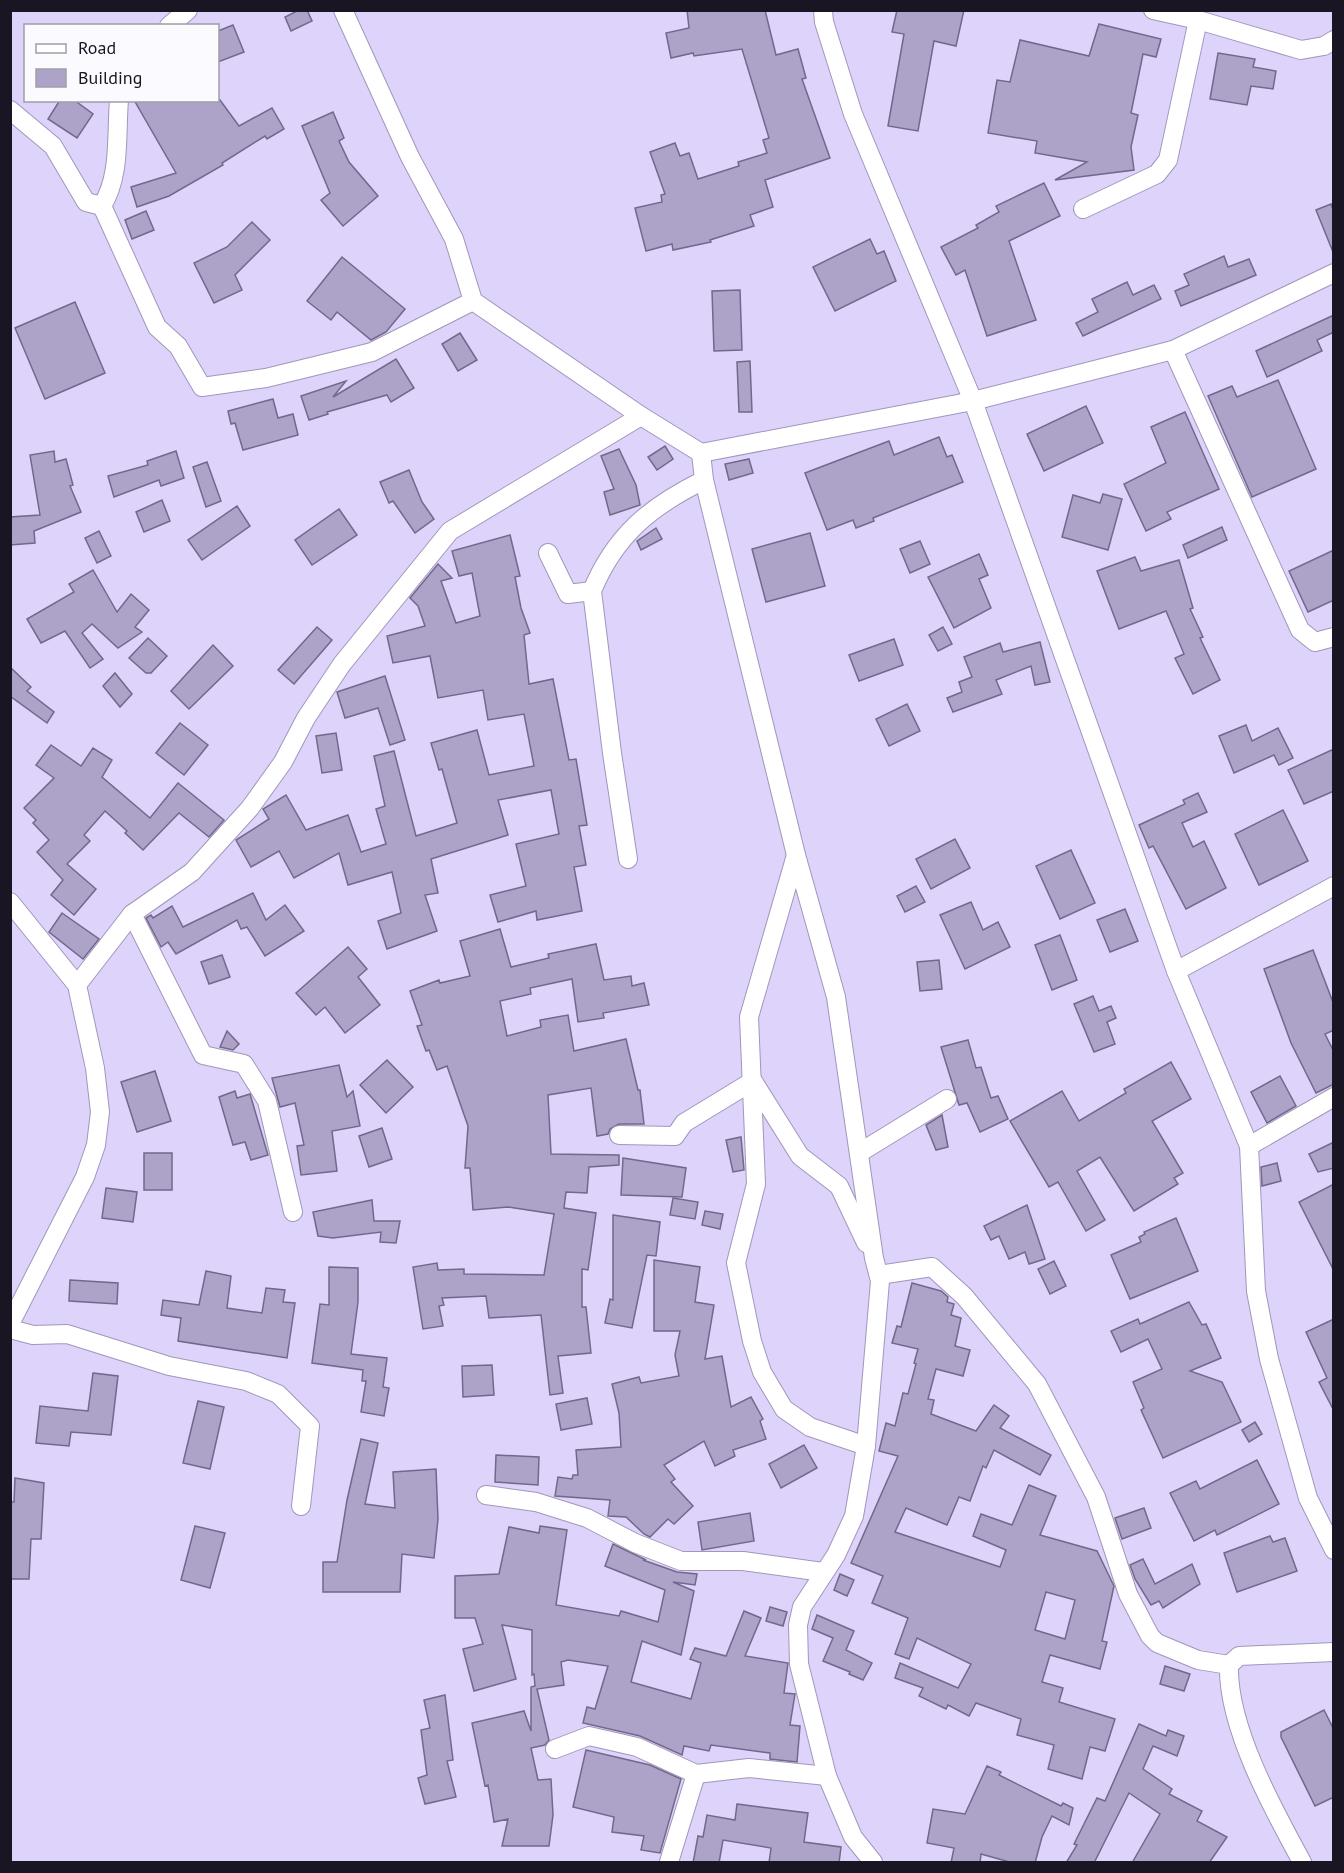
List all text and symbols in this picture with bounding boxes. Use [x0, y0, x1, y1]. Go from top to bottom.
legend [24, 24, 219, 102]
text: Road [78, 36, 116, 59]
text: Building [78, 66, 142, 89]

